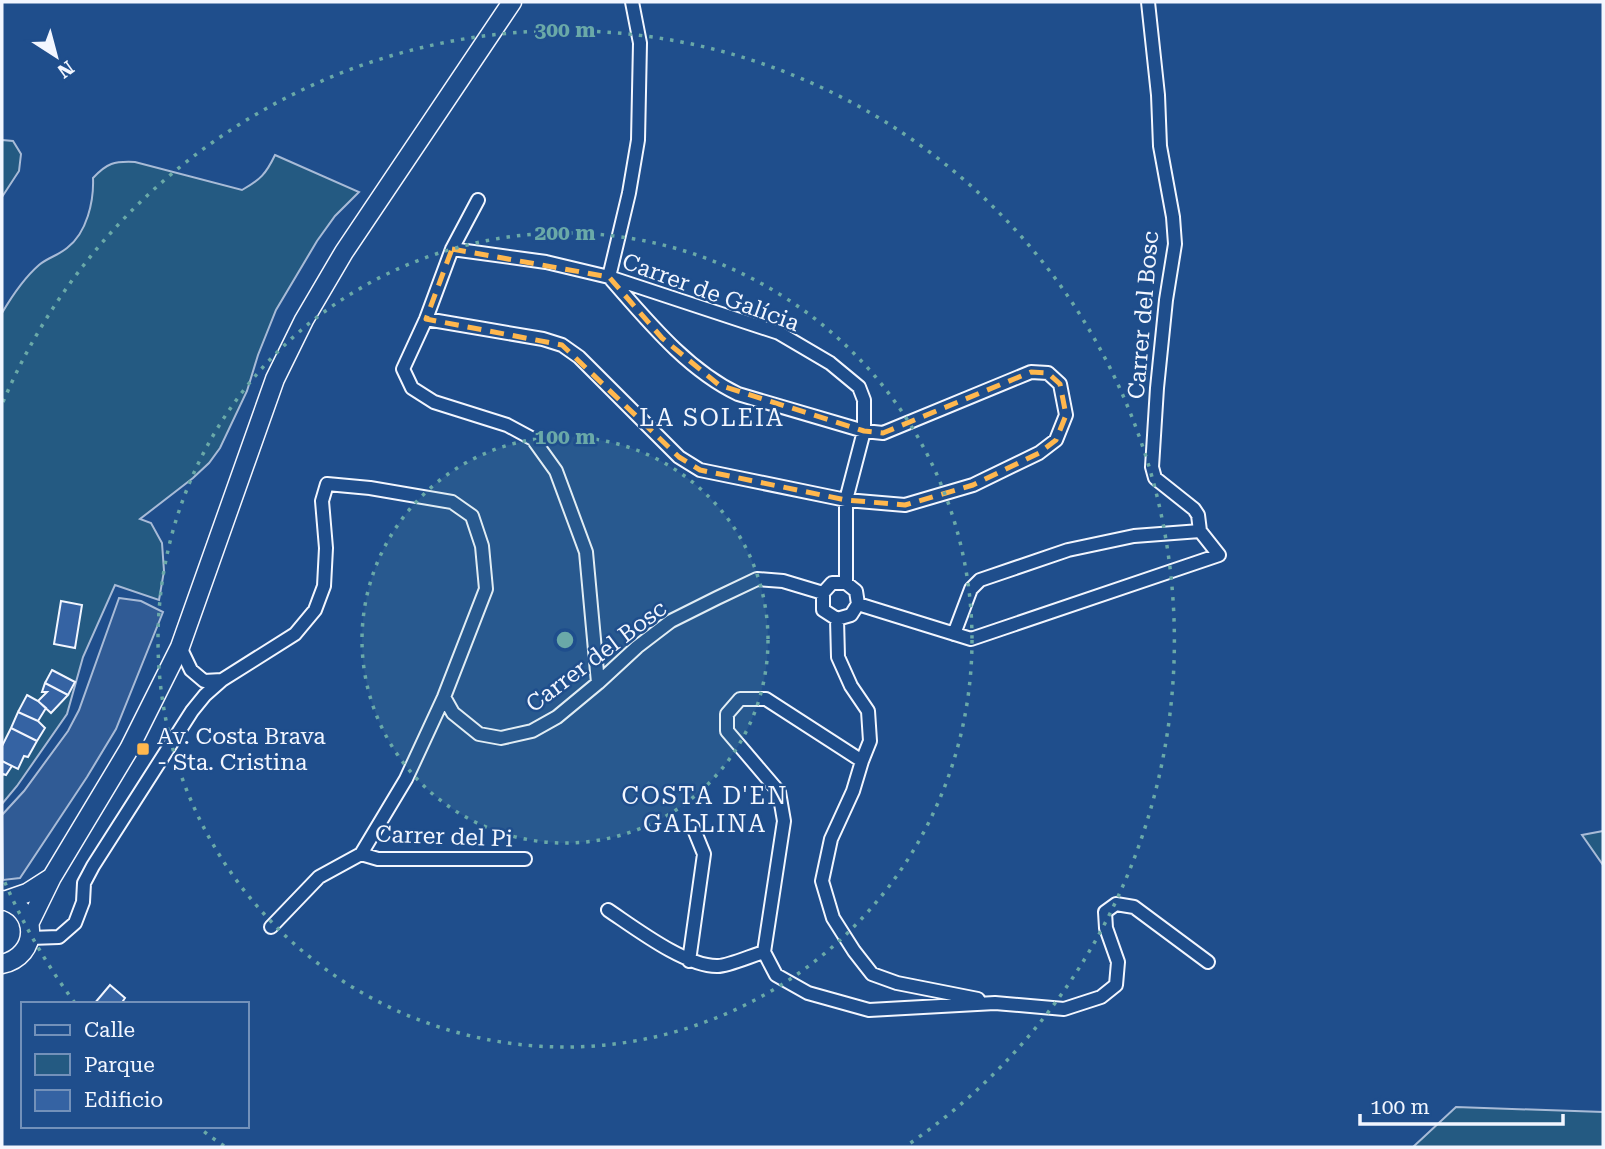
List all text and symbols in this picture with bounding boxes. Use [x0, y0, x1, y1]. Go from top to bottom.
text: 300 m [535, 18, 595, 42]
north arrow [21, 21, 91, 91]
text: N [53, 56, 78, 83]
text: 200 m [535, 221, 595, 245]
street label: Carrer del Bosc [1123, 230, 1164, 400]
street label: Carrer de Galícia [619, 248, 804, 337]
district label: LA SOLEIA [639, 404, 785, 432]
text: 100 m [535, 425, 595, 449]
street label: Carrer del Bosc [521, 595, 672, 718]
centre of rings [553, 628, 577, 652]
place label: Av. Costa Brava - Sta. Cristina [157, 723, 326, 776]
marker: Av. Costa Brava - Sta. Cristina [135, 741, 151, 757]
district label: COSTA D'EN GALLINA [622, 782, 788, 838]
street label: Carrer del Pi [375, 821, 513, 852]
legend [21, 1002, 248, 1128]
text: Calle [84, 1018, 135, 1042]
text: Parque [84, 1053, 155, 1077]
scale bar [1360, 1082, 1563, 1126]
text: Edificio [84, 1088, 163, 1112]
text: 100 m [1370, 1095, 1430, 1119]

